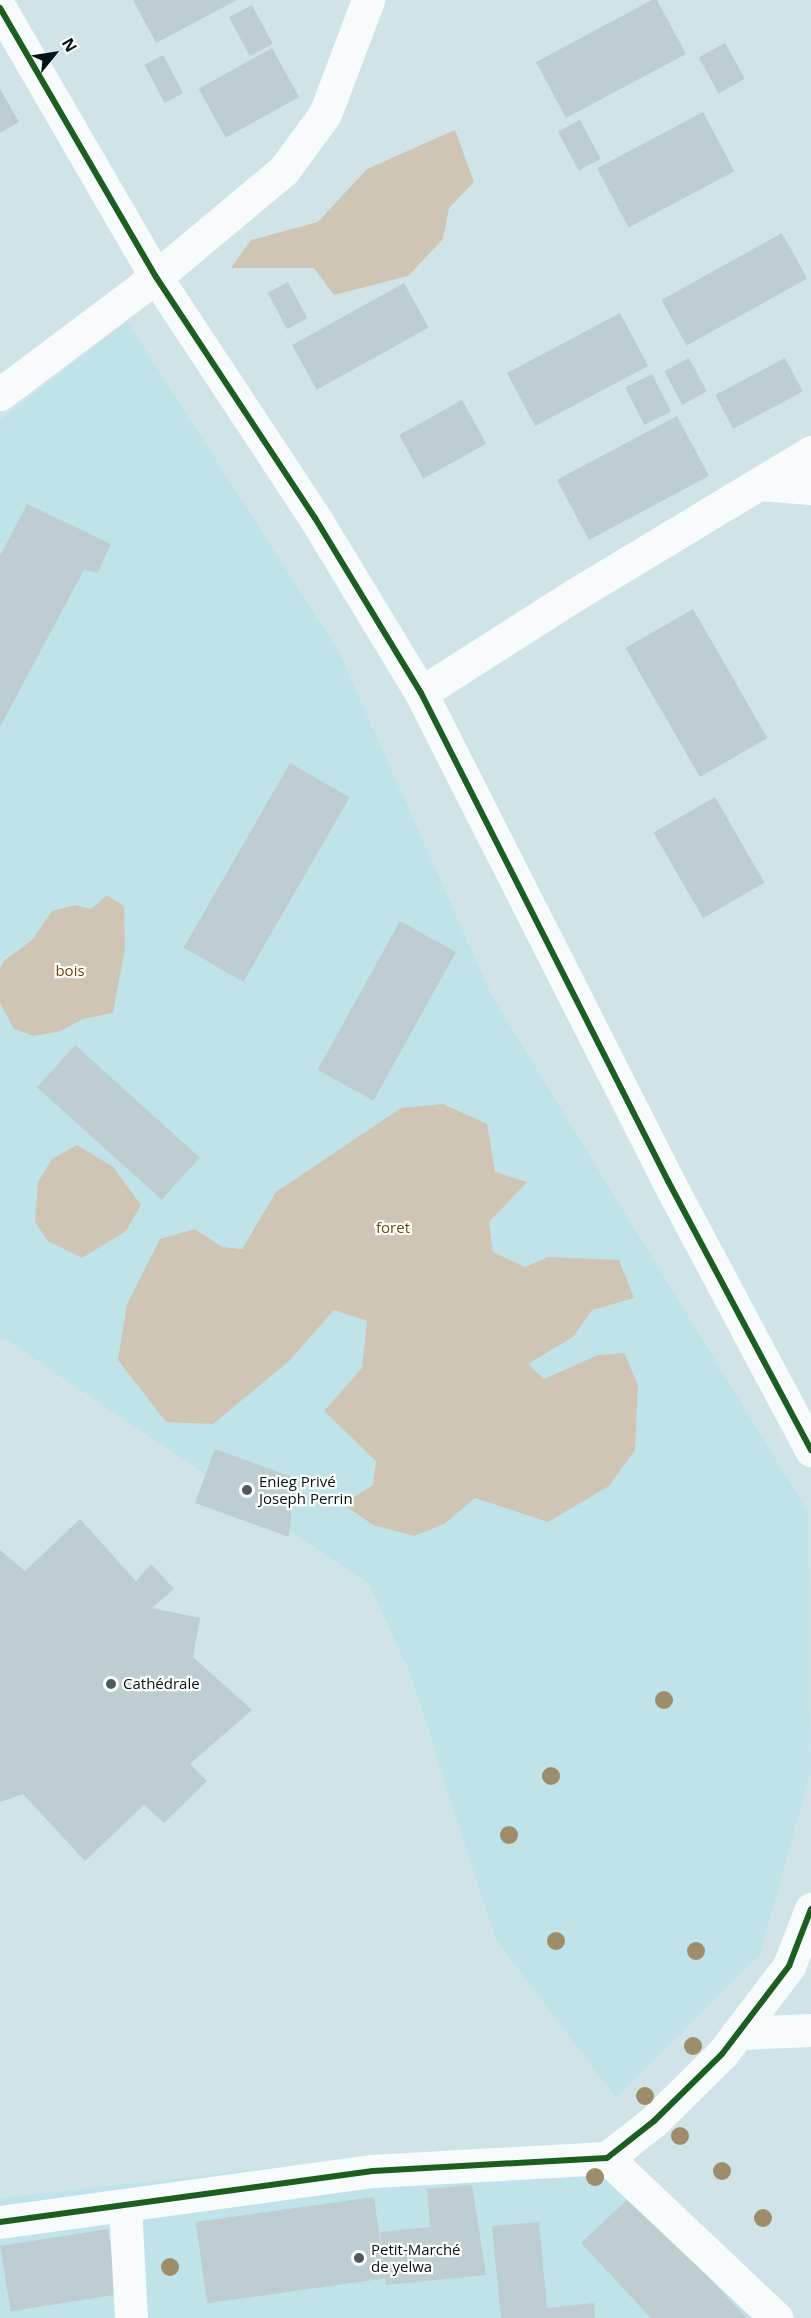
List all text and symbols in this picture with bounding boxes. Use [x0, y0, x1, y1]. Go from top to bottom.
north arrow [24, 24, 84, 84]
text: N [57, 34, 82, 56]
park label: bois [55, 962, 85, 980]
park label: foret [376, 1219, 410, 1237]
place label: Enieg Privé Joseph Perrin [259, 1472, 353, 1507]
marker: Enieg Privé Joseph Perrin [240, 1483, 254, 1497]
place label: Cathédrale [123, 1675, 200, 1693]
marker: Cathédrale [104, 1677, 118, 1691]
place label: Petit-Marché de yelwa [371, 2240, 461, 2275]
marker: Petit-Marché de yelwa [352, 2251, 366, 2265]

